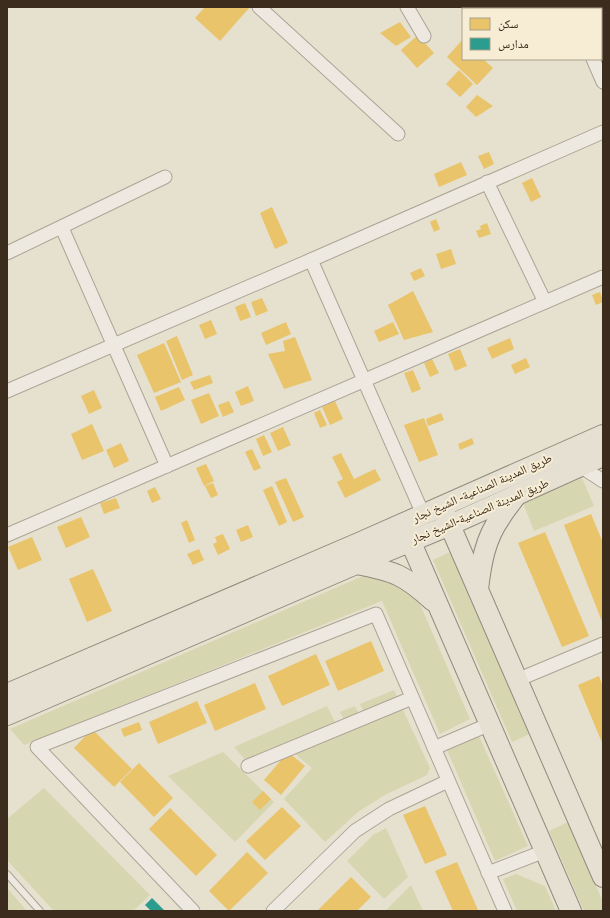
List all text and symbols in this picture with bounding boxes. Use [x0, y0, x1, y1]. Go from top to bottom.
legend [462, 8, 602, 60]
text: سكن [498, 17, 519, 31]
text: مدارس [498, 37, 529, 51]
street label: طريق المدينة الصناعية- الشيخ نجار [409, 451, 554, 526]
street label: طريق المدينة الصناعية-الشيخ نجار [408, 476, 551, 547]

